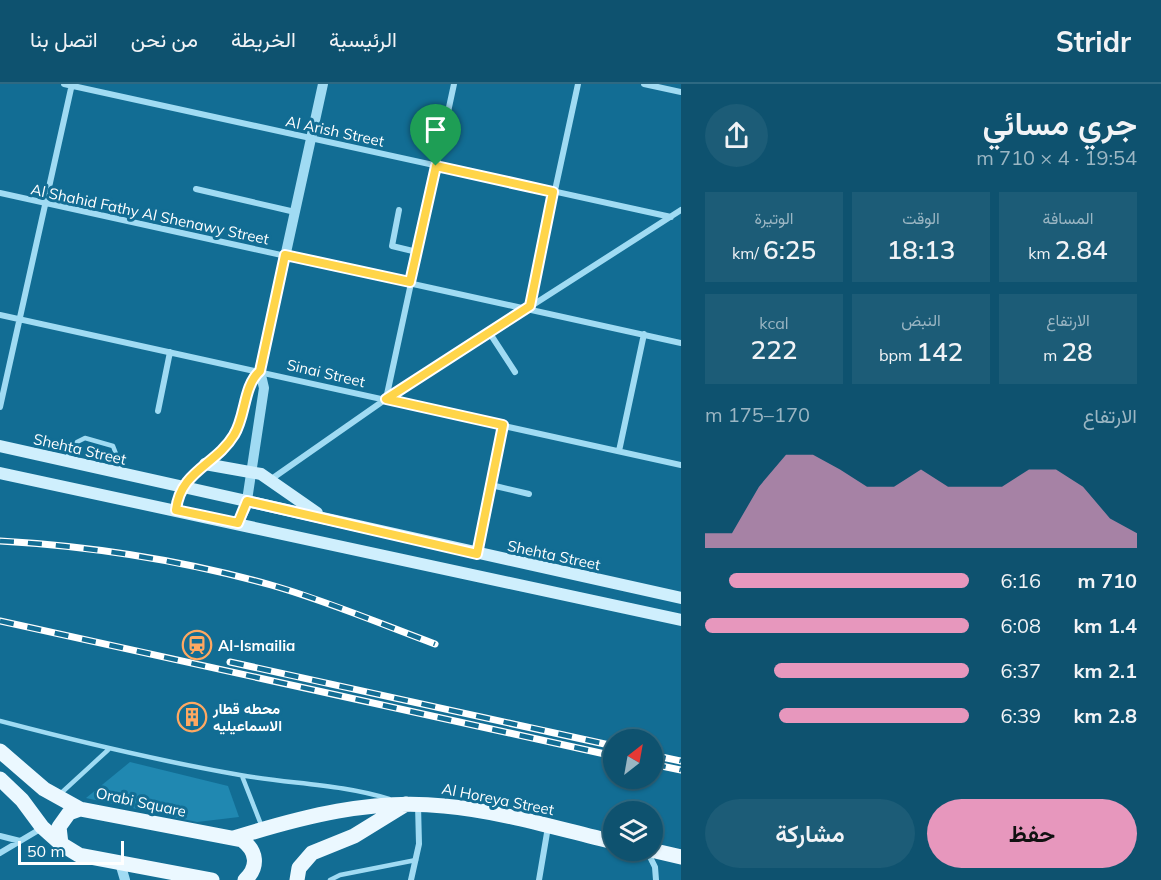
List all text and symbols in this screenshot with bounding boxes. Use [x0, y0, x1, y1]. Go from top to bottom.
text: Stridr [1056, 24, 1131, 59]
text: اتصل بنا [30, 26, 98, 52]
text: من نحن [131, 26, 198, 52]
text: الخريطة [231, 26, 296, 52]
text: الرئيسية [329, 26, 397, 52]
text: جري مسائي [982, 102, 1137, 143]
pin [410, 104, 461, 166]
button: share [705, 104, 768, 167]
street label: Al Arish Street [284, 111, 386, 151]
icon: arrive [419, 113, 452, 146]
text: 19:54 · 4 × 710 m [976, 145, 1137, 170]
street label: Al Shahid Fathy Al Shenawy Street [29, 179, 271, 249]
text: الوتيرة [754, 208, 794, 228]
text: الوقت [902, 208, 940, 228]
text: المسافة [1043, 208, 1093, 228]
text: 6:25 [763, 233, 816, 266]
text: 18:13 [887, 233, 955, 266]
text: 2.84 [1055, 233, 1108, 266]
text: /km [732, 243, 763, 263]
text: km [1028, 243, 1055, 263]
text: النبض [901, 310, 941, 330]
text: الارتفاع [1046, 310, 1090, 330]
text: kcal [759, 313, 789, 333]
text: 222 [751, 333, 797, 366]
text: 142 [916, 335, 963, 368]
text: 28 [1062, 335, 1093, 368]
text: bpm [879, 345, 916, 365]
text: m [1043, 345, 1062, 365]
street label: Sinai Street [285, 355, 367, 391]
text: 170–175 m [705, 402, 810, 427]
text: الارتفاع [1083, 403, 1137, 428]
street label: Shehta Street [32, 429, 128, 469]
street label: Shehta Street [506, 536, 602, 574]
text: 6:16 [1000, 568, 1041, 593]
text: 710 m [1078, 568, 1137, 593]
text: 6:08 [1000, 613, 1041, 638]
text: 1.4 km [1074, 613, 1137, 638]
station icon: Al-Ismailia [181, 629, 213, 661]
place label: Al-Ismailia [218, 636, 295, 655]
text: 6:37 [1000, 658, 1041, 683]
text: 2.1 km [1074, 658, 1137, 683]
place label: محطه قطار الاسماعيليه [212, 699, 282, 735]
building icon: محطه قطار الاسماعيليه [176, 701, 208, 733]
text: 6:39 [1000, 703, 1041, 728]
text: 2.8 km [1074, 703, 1137, 728]
north arrow [603, 729, 663, 789]
map controls [603, 729, 663, 861]
street label: Al Horeya Street [440, 779, 556, 819]
street label: Orabi Square [94, 783, 188, 821]
button: مشاركة [705, 799, 915, 868]
button: حفظ [927, 799, 1137, 868]
button: layers [603, 801, 663, 861]
scale bar [18, 838, 124, 866]
text: 50 m [27, 841, 64, 861]

